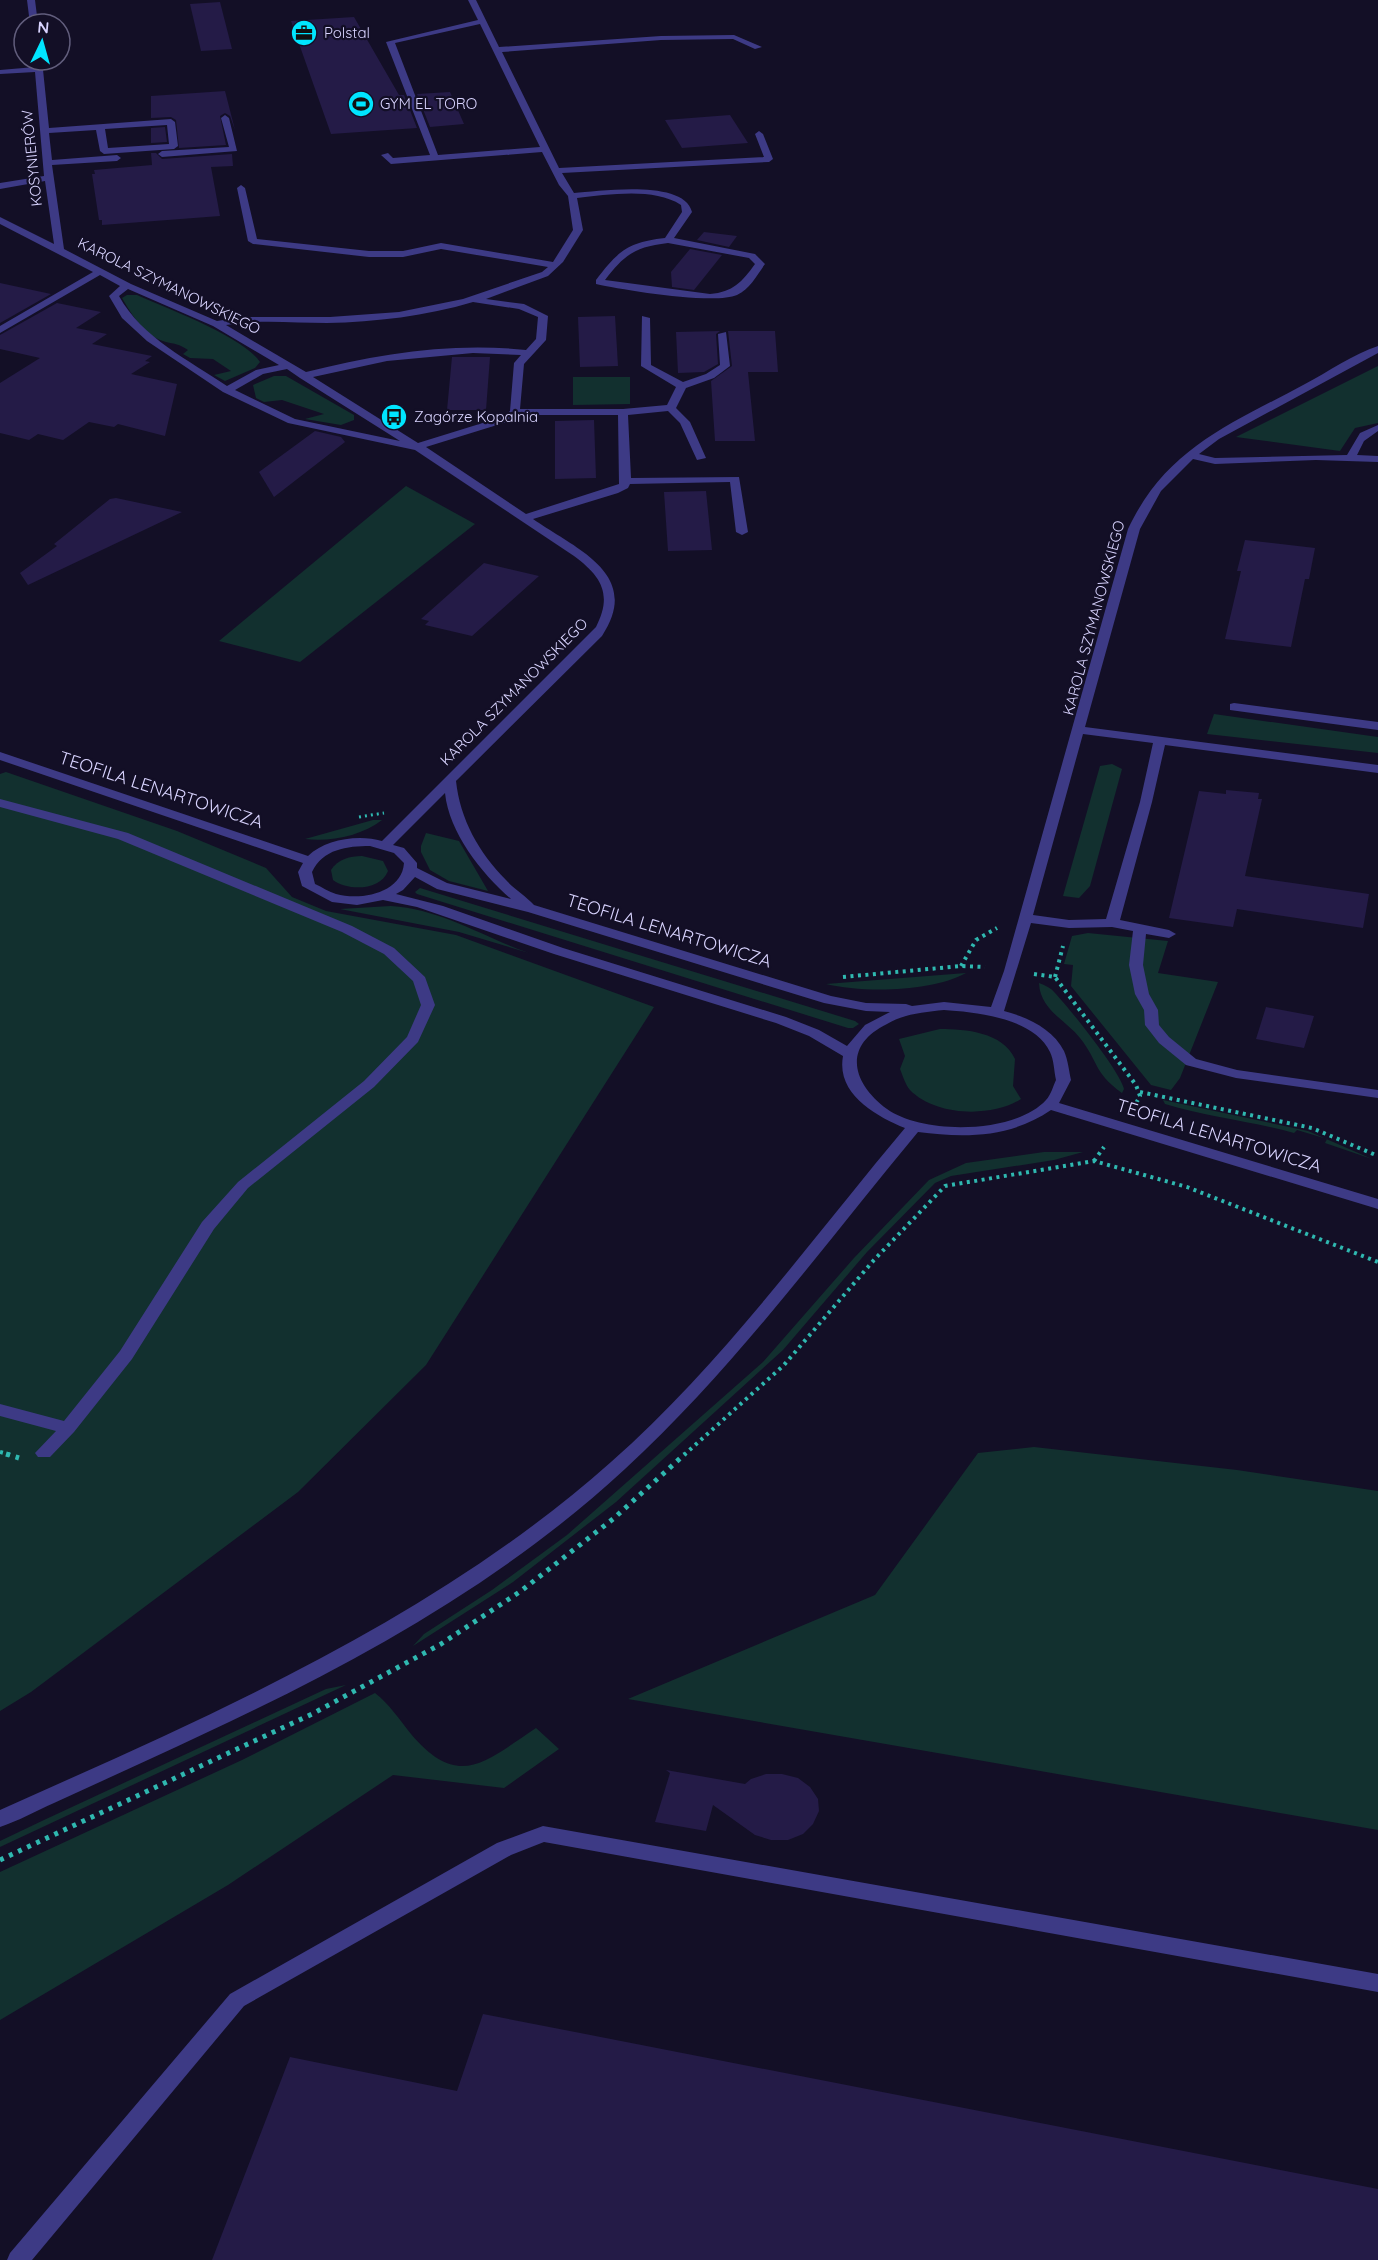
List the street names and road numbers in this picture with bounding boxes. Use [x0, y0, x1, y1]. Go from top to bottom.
street label: KOSYNIERÓW [17, 108, 46, 207]
street label: KAROLA SZYMANOWSKIEGO [75, 233, 264, 338]
street label: KAROLA SZYMANOWSKIEGO [1058, 518, 1129, 717]
street label: KAROLA SZYMANOWSKIEGO [436, 614, 591, 769]
street label: TEOFILA LENARTOWICZA [56, 746, 266, 834]
street label: TEOFILA LENARTOWICZA [564, 888, 775, 973]
street label: TEOFILA LENARTOWICZA [1114, 1093, 1325, 1178]

